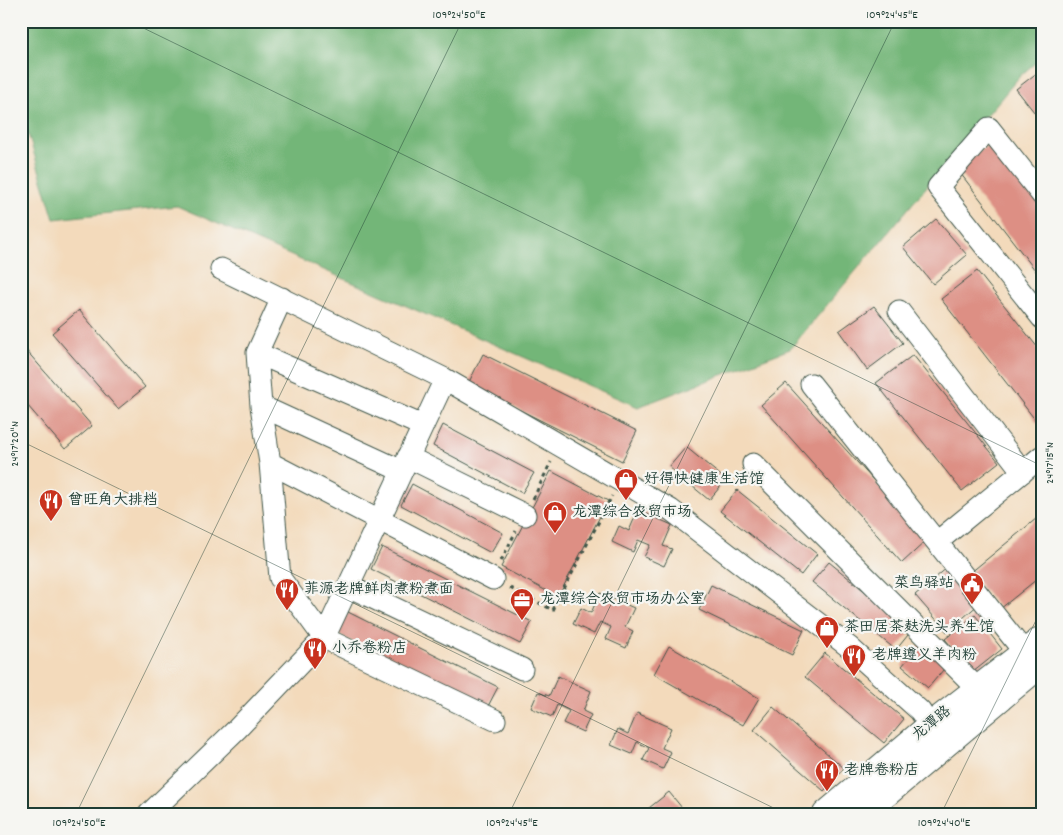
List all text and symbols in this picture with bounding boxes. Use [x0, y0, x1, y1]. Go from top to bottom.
text: 109°24'50"E [433, 7, 486, 24]
text: 109°24'45"E [866, 7, 918, 24]
text: 24°17'20"N [7, 421, 24, 467]
text: 24°17'15"N [1042, 442, 1059, 484]
shop icon: 好得快健康生活馆 [613, 467, 639, 501]
place label: 好得快健康生活馆 [644, 469, 764, 491]
restaurant icon: 曾旺角大排档 [38, 488, 64, 522]
place label: 曾旺角大排档 [68, 490, 158, 512]
shop icon: 龙潭综合农贸市场 [542, 500, 568, 534]
place label: 龙潭综合农贸市场 [572, 502, 692, 524]
public building icon: 菜鸟驿站 [959, 571, 985, 605]
place label: 菜鸟驿站 [894, 573, 954, 595]
restaurant icon: 菲源老牌鲜肉煮粉煮面 [274, 577, 300, 611]
place label: 菲源老牌鲜肉煮粉煮面 [304, 579, 454, 601]
office icon: 龙潭综合农贸市场办公室 [509, 587, 535, 621]
place label: 龙潭综合农贸市场办公室 [540, 589, 705, 611]
shop icon: 茶田居茶麸洗头养生馆 [814, 615, 840, 649]
place label: 茶田居茶麸洗头养生馆 [844, 617, 994, 639]
restaurant icon: 小乔卷粉店 [302, 636, 328, 670]
place label: 小乔卷粉店 [332, 638, 407, 660]
restaurant icon: 老牌遵义羊肉粉 [841, 643, 867, 677]
place label: 老牌遵义羊肉粉 [872, 645, 977, 667]
street label: 龙潭路 [908, 701, 956, 747]
restaurant icon: 老牌卷粉店 [814, 758, 840, 792]
place label: 老牌卷粉店 [844, 760, 919, 782]
text: 109°24'50"E [53, 815, 106, 832]
text: 109°24'45"E [486, 815, 538, 832]
text: 109°24'40"E [918, 815, 971, 832]

